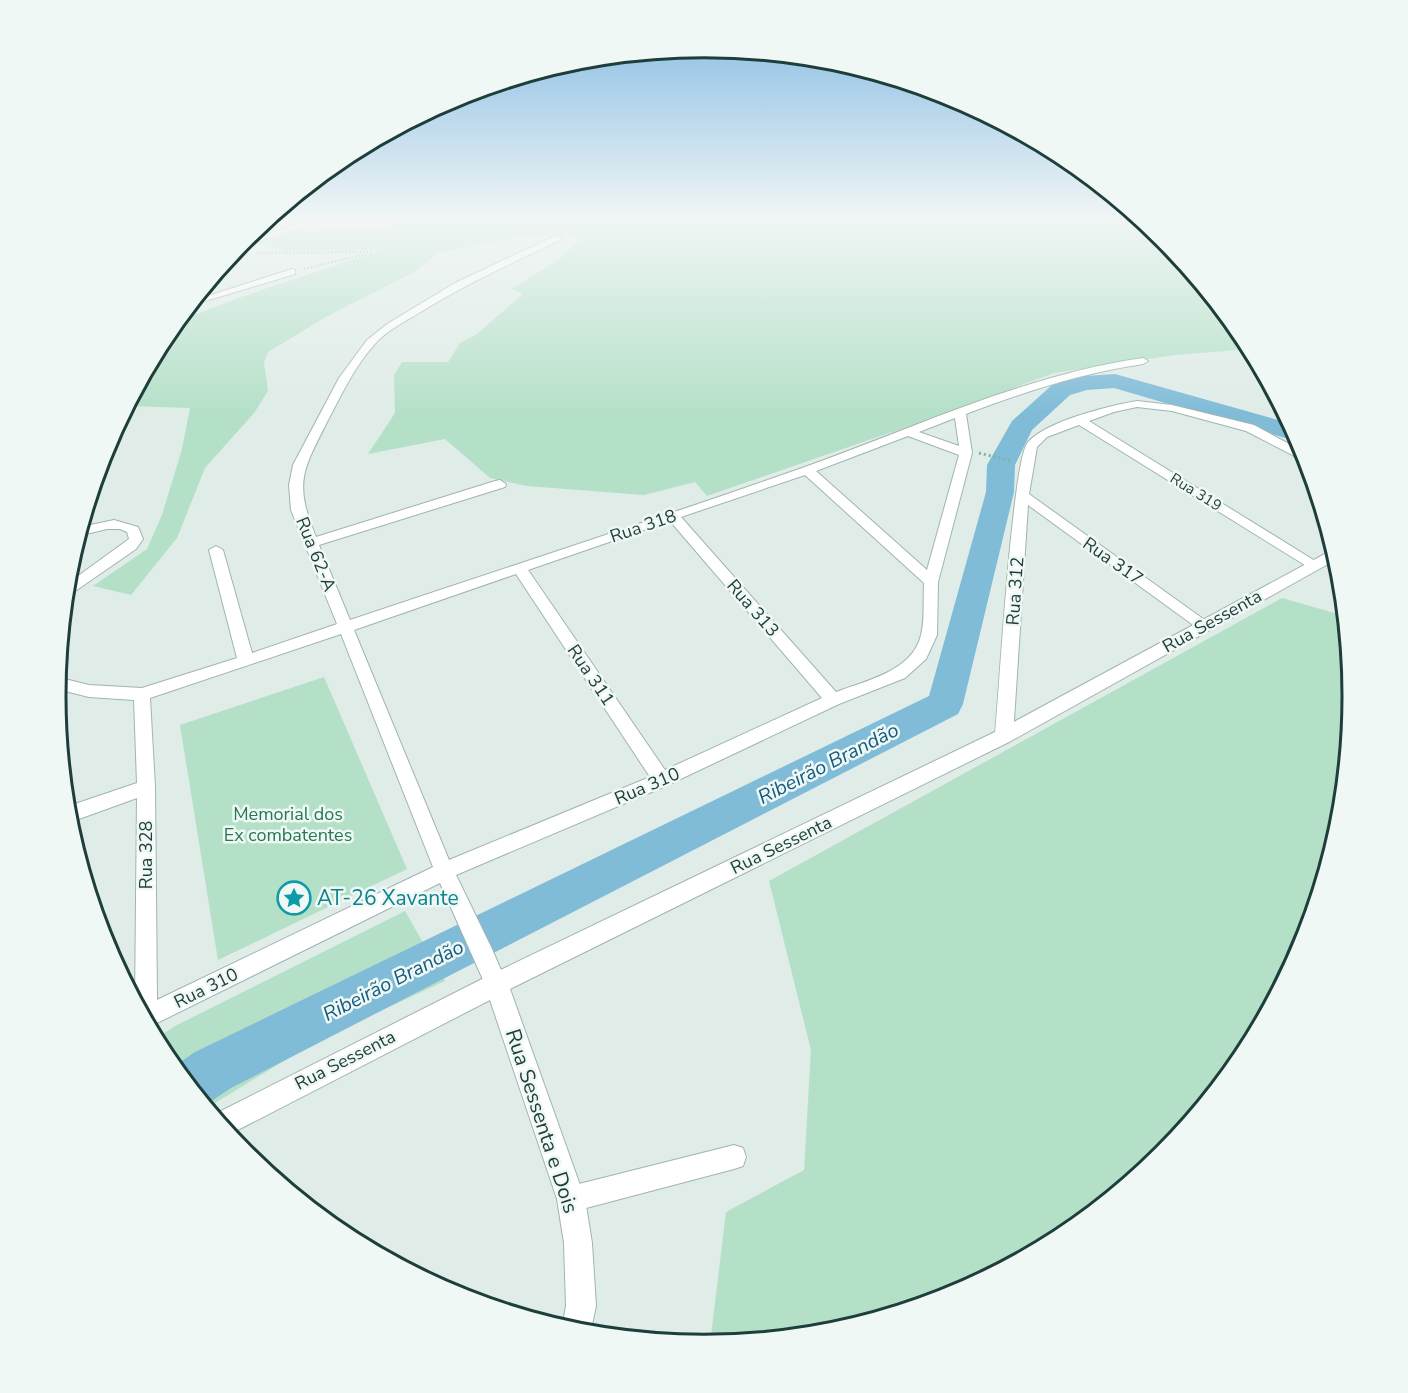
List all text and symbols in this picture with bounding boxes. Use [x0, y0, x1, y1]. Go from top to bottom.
street label: Rua 319 [1166, 468, 1226, 516]
street label: Rua 318 [607, 503, 679, 549]
street label: Rua 62-A [290, 513, 342, 595]
street label: Rua 317 [1078, 531, 1148, 591]
street label: Rua 312 [1001, 556, 1029, 626]
street label: Rua 313 [721, 574, 785, 642]
street label: Rua Sessenta [1158, 584, 1266, 658]
street label: Rua 311 [562, 640, 620, 710]
water label: Ribeirão Brandão [753, 716, 903, 811]
street label: Rua 310 [611, 762, 683, 810]
park label: Memorial dos Ex combatentes [224, 802, 352, 847]
street label: Rua Sessenta [726, 810, 836, 880]
street label: Rua 328 [134, 821, 158, 889]
place icon: AT-26 Xavante [276, 880, 312, 916]
place label: AT-26 Xavante [317, 884, 459, 912]
water label: Ribeirão Brandão [318, 933, 468, 1028]
street label: Rua 310 [170, 962, 242, 1014]
street label: Rua Sessenta [291, 1024, 399, 1096]
street label: Rua Sessenta e Dois [499, 1025, 585, 1217]

